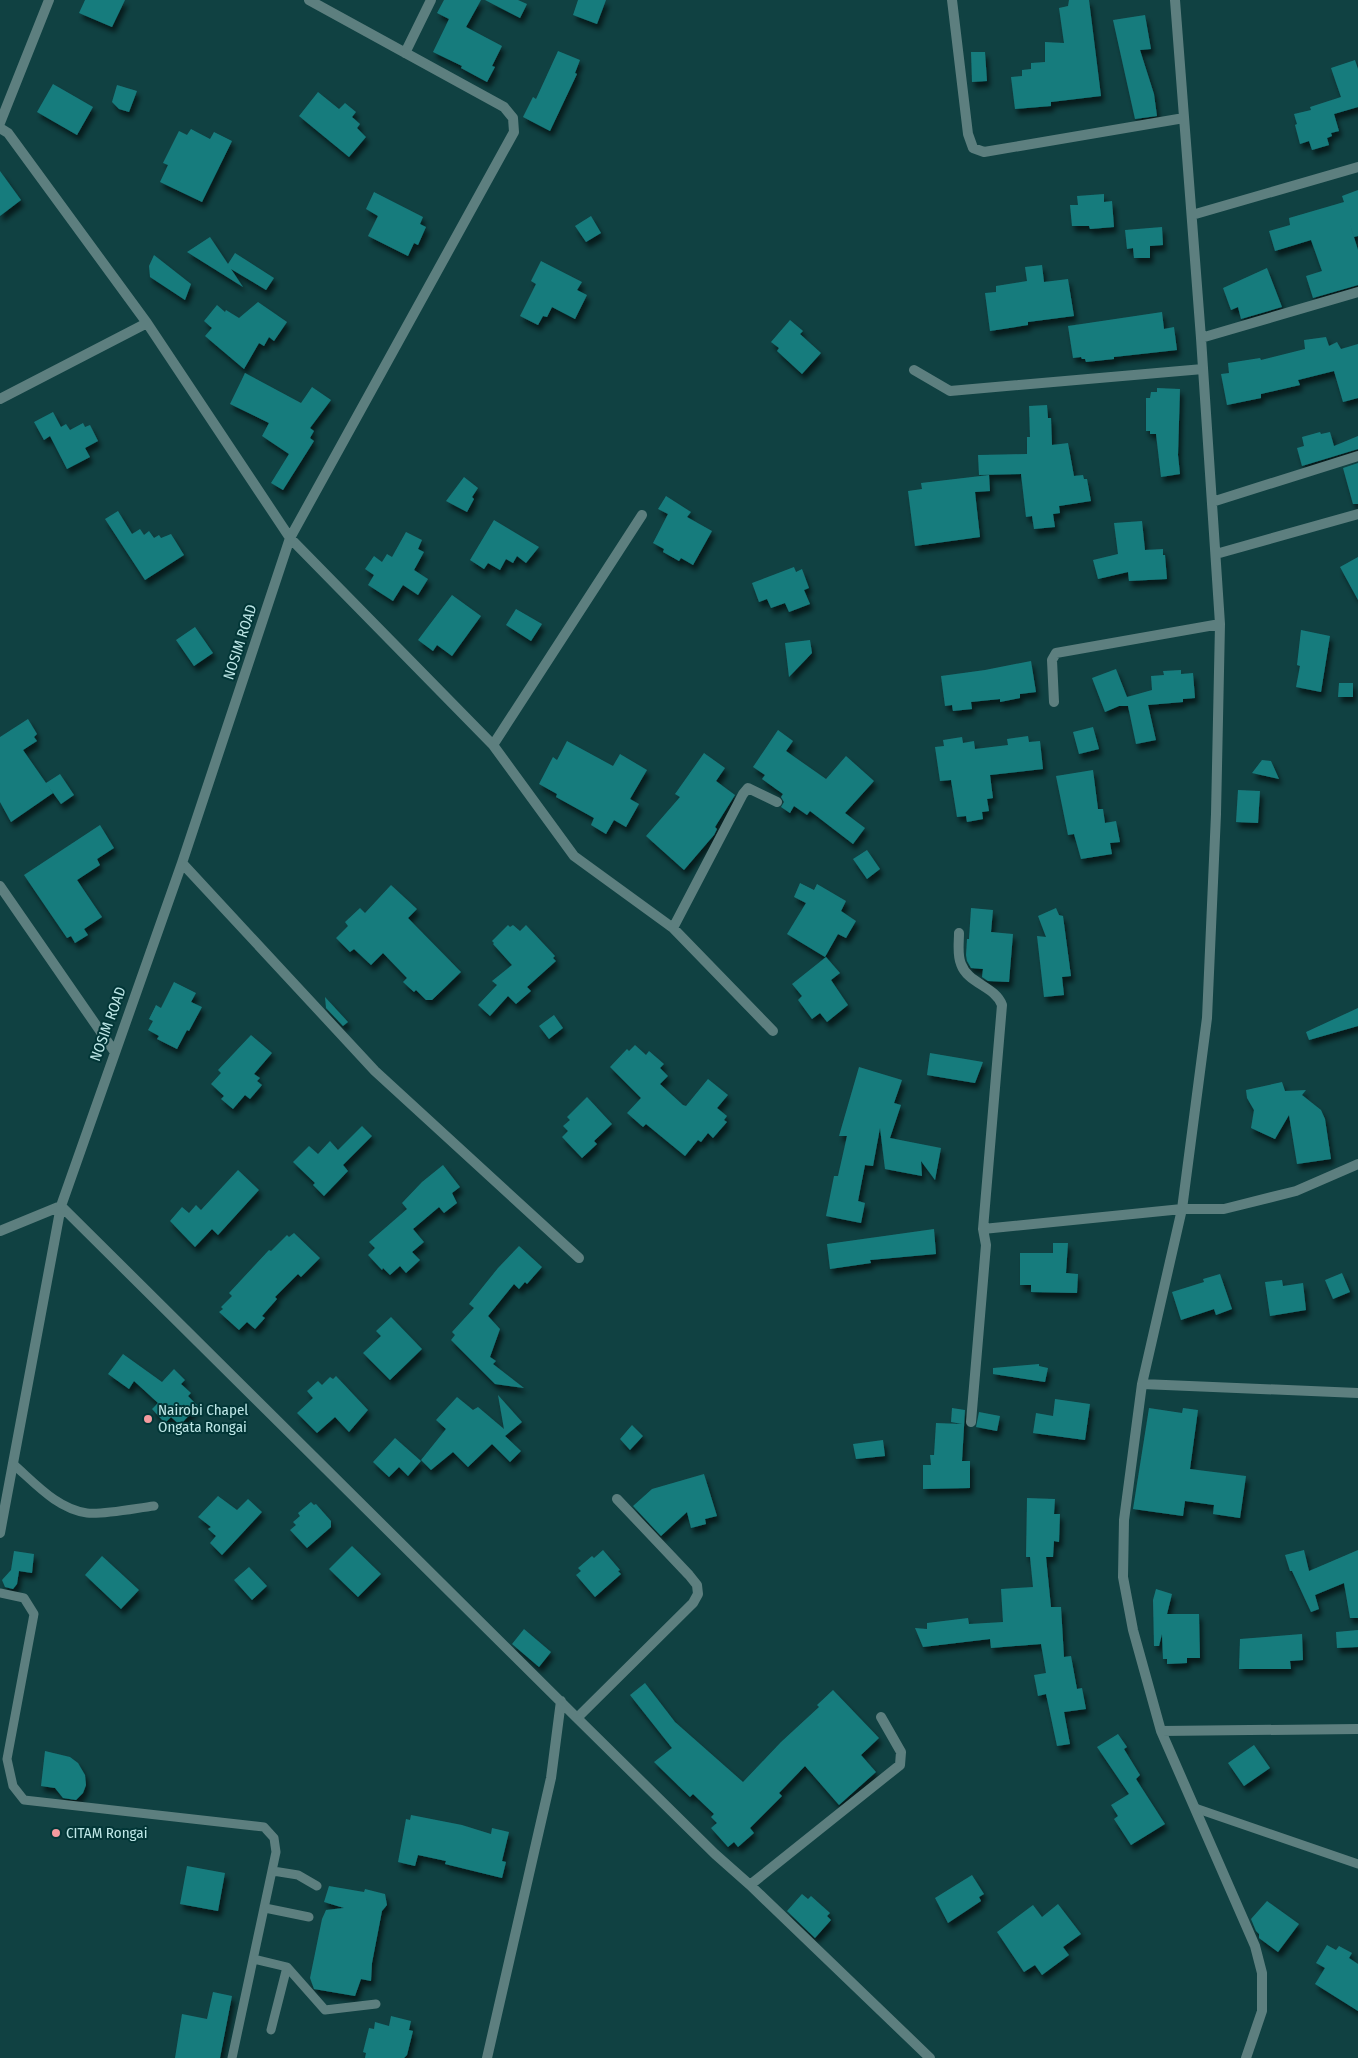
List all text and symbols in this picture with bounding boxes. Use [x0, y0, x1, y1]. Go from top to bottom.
street label: NOSIM ROAD [219, 602, 261, 682]
street label: NOSIM ROAD [86, 984, 130, 1064]
place label: Nairobi Chapel Ongata Rongai [158, 1401, 248, 1436]
marker: Nairobi Chapel Ongata Rongai [142, 1413, 154, 1425]
place label: CITAM Rongai [66, 1824, 147, 1842]
marker: CITAM Rongai [50, 1827, 62, 1839]

